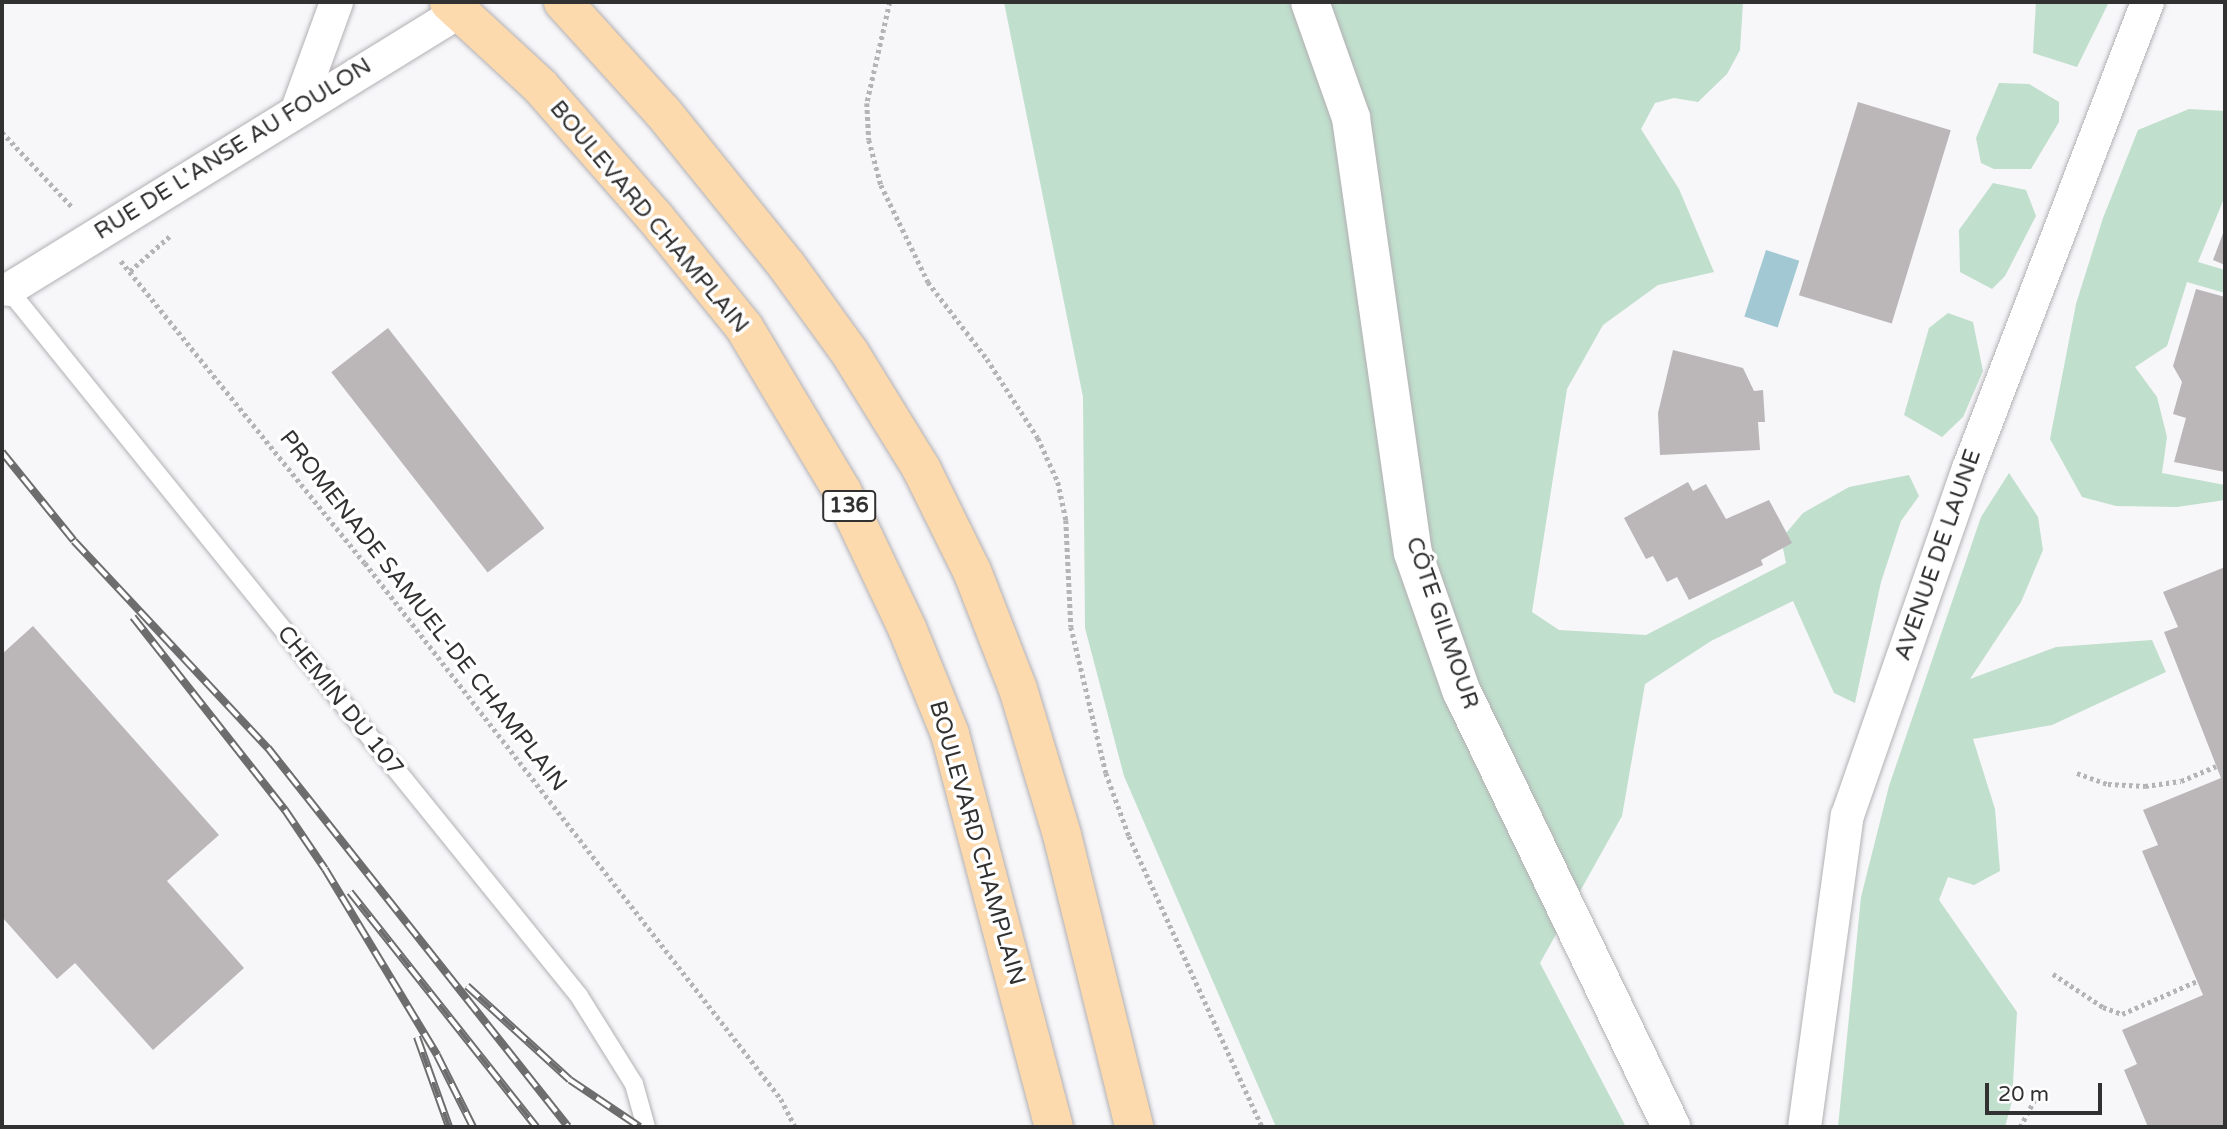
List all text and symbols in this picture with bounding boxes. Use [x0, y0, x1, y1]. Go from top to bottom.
street label: RUE DE L'ANSE AU FOULON [89, 52, 377, 246]
street label: BOULEVARD CHAMPLAIN [544, 95, 754, 339]
street label: PROMENADE SAMUEL-DE CHAMPLAIN [274, 425, 572, 797]
street label: AVENUE DE LAUNE [1889, 446, 1987, 664]
road number: 136 [821, 489, 877, 524]
street label: CÔTE GILMOUR [1400, 533, 1484, 713]
street label: CHEMIN DU 107 [271, 620, 409, 782]
street label: BOULEVARD CHAMPLAIN [923, 697, 1031, 989]
scale bar [1989, 1070, 2106, 1114]
text: 20 m [1998, 1082, 2049, 1107]

